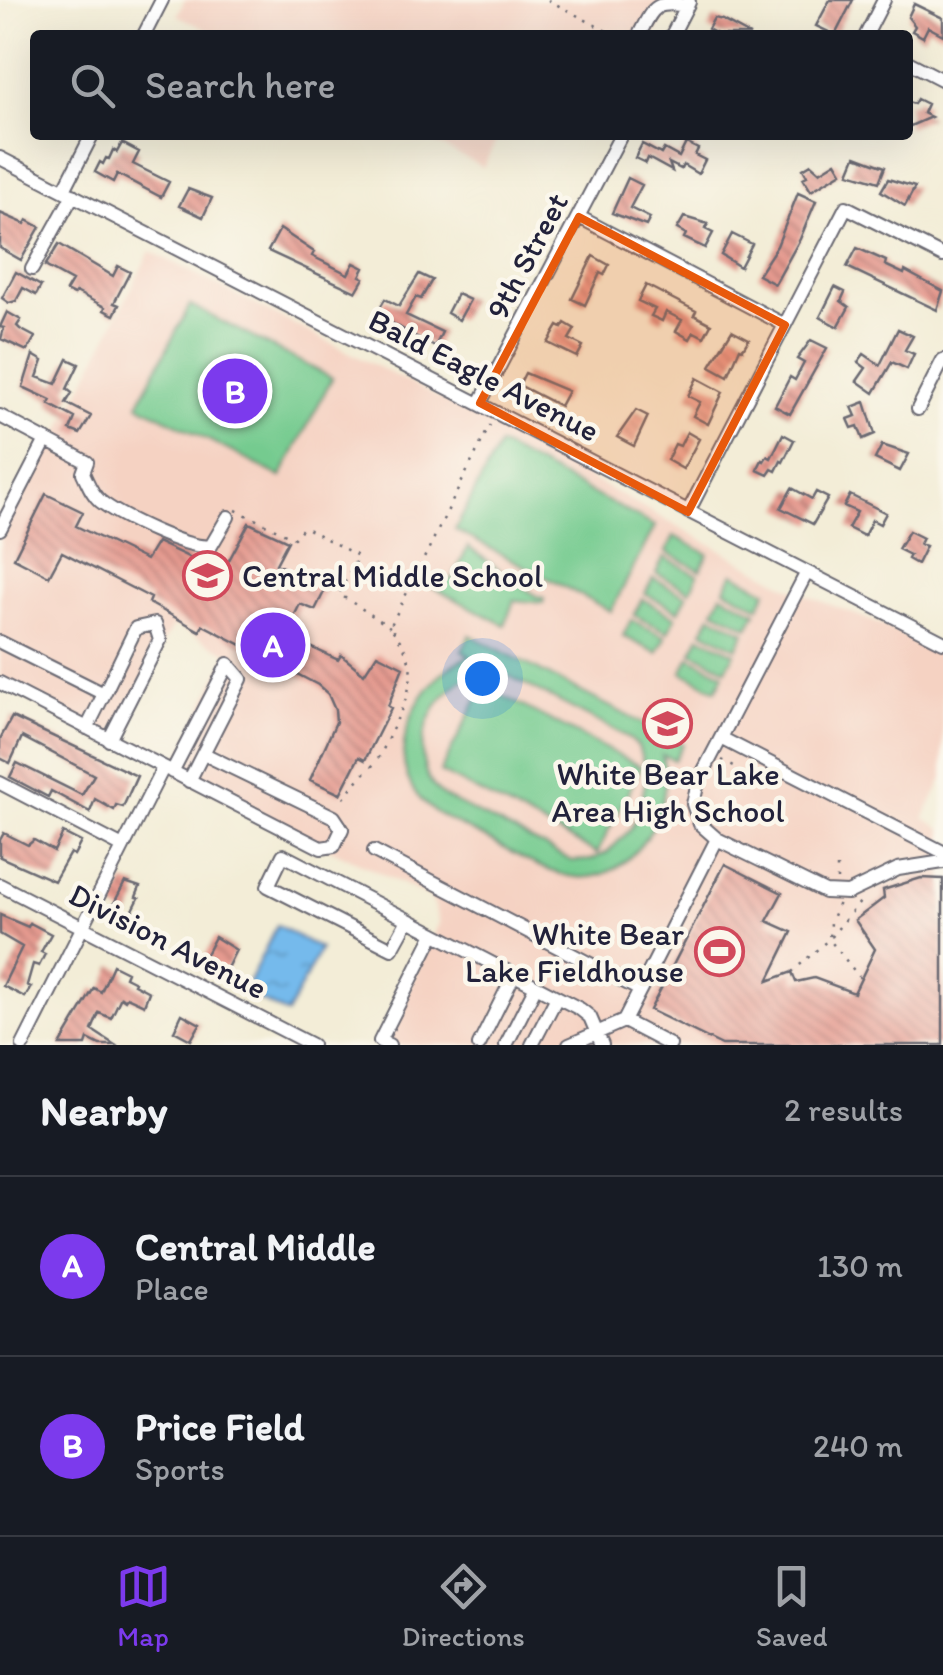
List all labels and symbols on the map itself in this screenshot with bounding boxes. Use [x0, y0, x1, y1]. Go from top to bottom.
street label: 9th Street [478, 186, 576, 326]
street label: Bald Eagle Avenue [362, 300, 606, 450]
pin: B [202, 354, 268, 428]
school or university icon: Central Middle School [181, 550, 233, 602]
place label: Central Middle School [242, 557, 543, 595]
pin: A [240, 608, 306, 682]
your location [457, 653, 508, 704]
school or university icon: White Bear Lake Area High School [642, 698, 694, 750]
place label: White Bear Lake Area High School [551, 755, 785, 830]
street label: Division Avenue [63, 875, 273, 1007]
place label: White Bear Lake Fieldhouse [465, 915, 684, 990]
sports icon: White Bear Lake Fieldhouse [693, 926, 745, 978]

